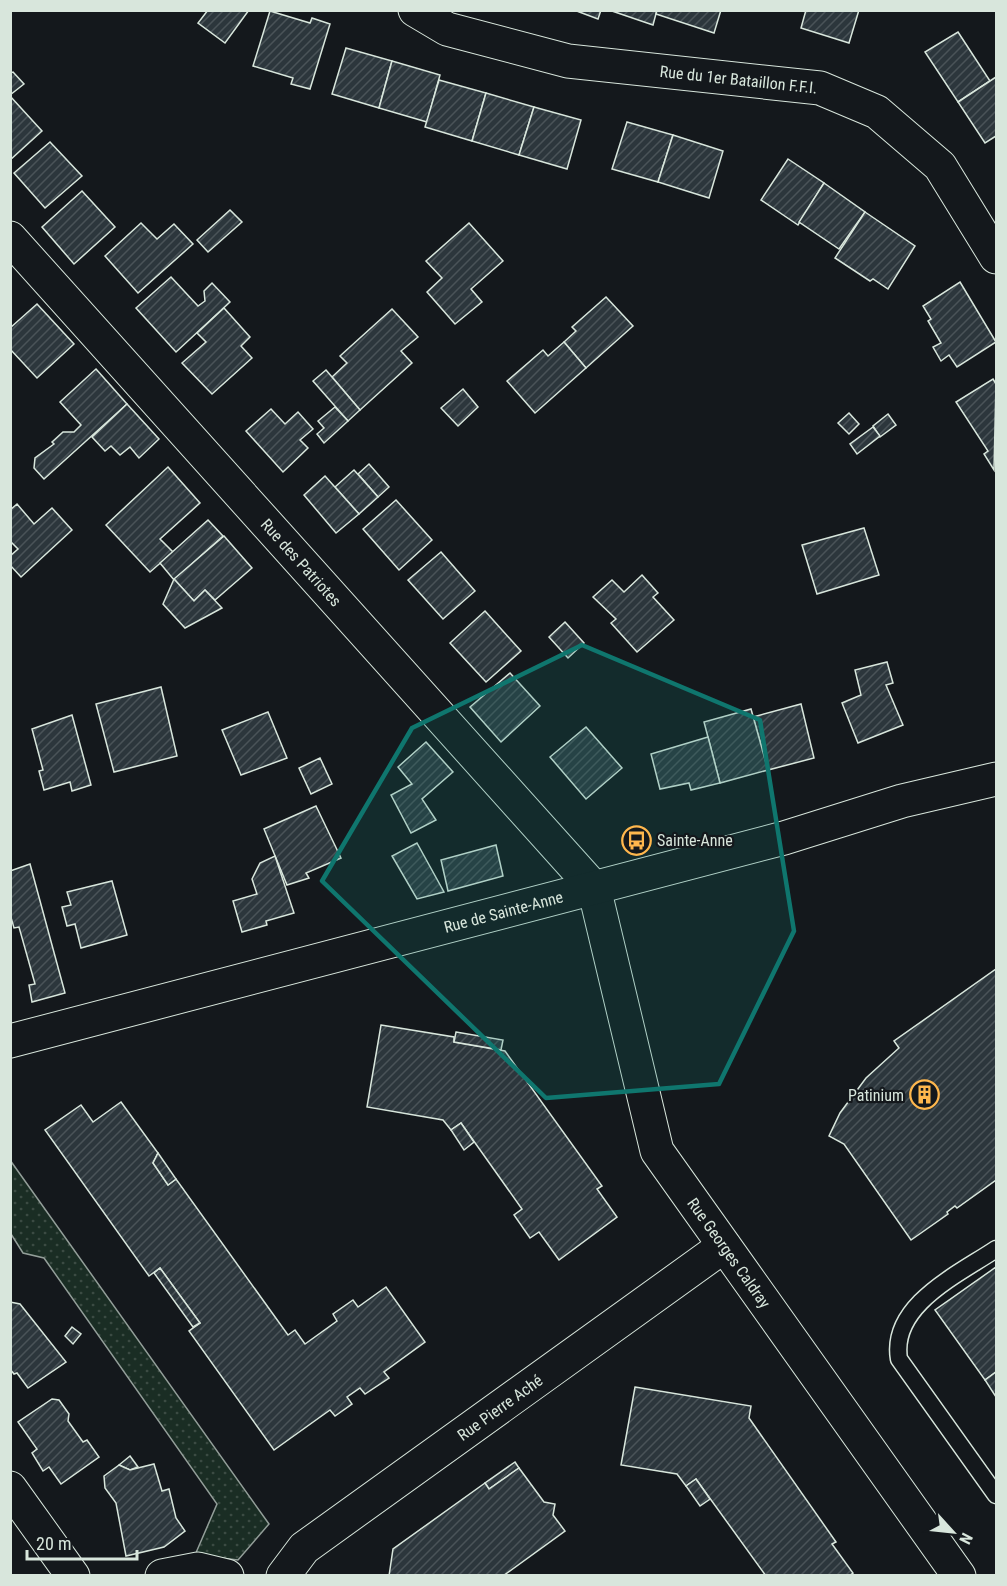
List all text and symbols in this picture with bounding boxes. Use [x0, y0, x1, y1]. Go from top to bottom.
street label: Rue du 1er Bataillon F.F.I. [659, 62, 818, 98]
street label: Rue des Patriotes [257, 515, 345, 610]
bus stop icon: Sainte-Anne [620, 824, 652, 856]
place label: Sainte-Anne [657, 831, 733, 850]
street label: Rue de Sainte-Anne [442, 887, 565, 937]
building icon: Patinium [909, 1079, 941, 1111]
place label: Patinium [848, 1086, 904, 1105]
street label: Rue Georges Caldray [683, 1194, 775, 1312]
street label: Rue Pierre Aché [454, 1371, 546, 1445]
north arrow [923, 1502, 983, 1562]
scale bar [27, 1523, 136, 1561]
text: N [955, 1530, 977, 1547]
text: 20 m [36, 1533, 71, 1554]

